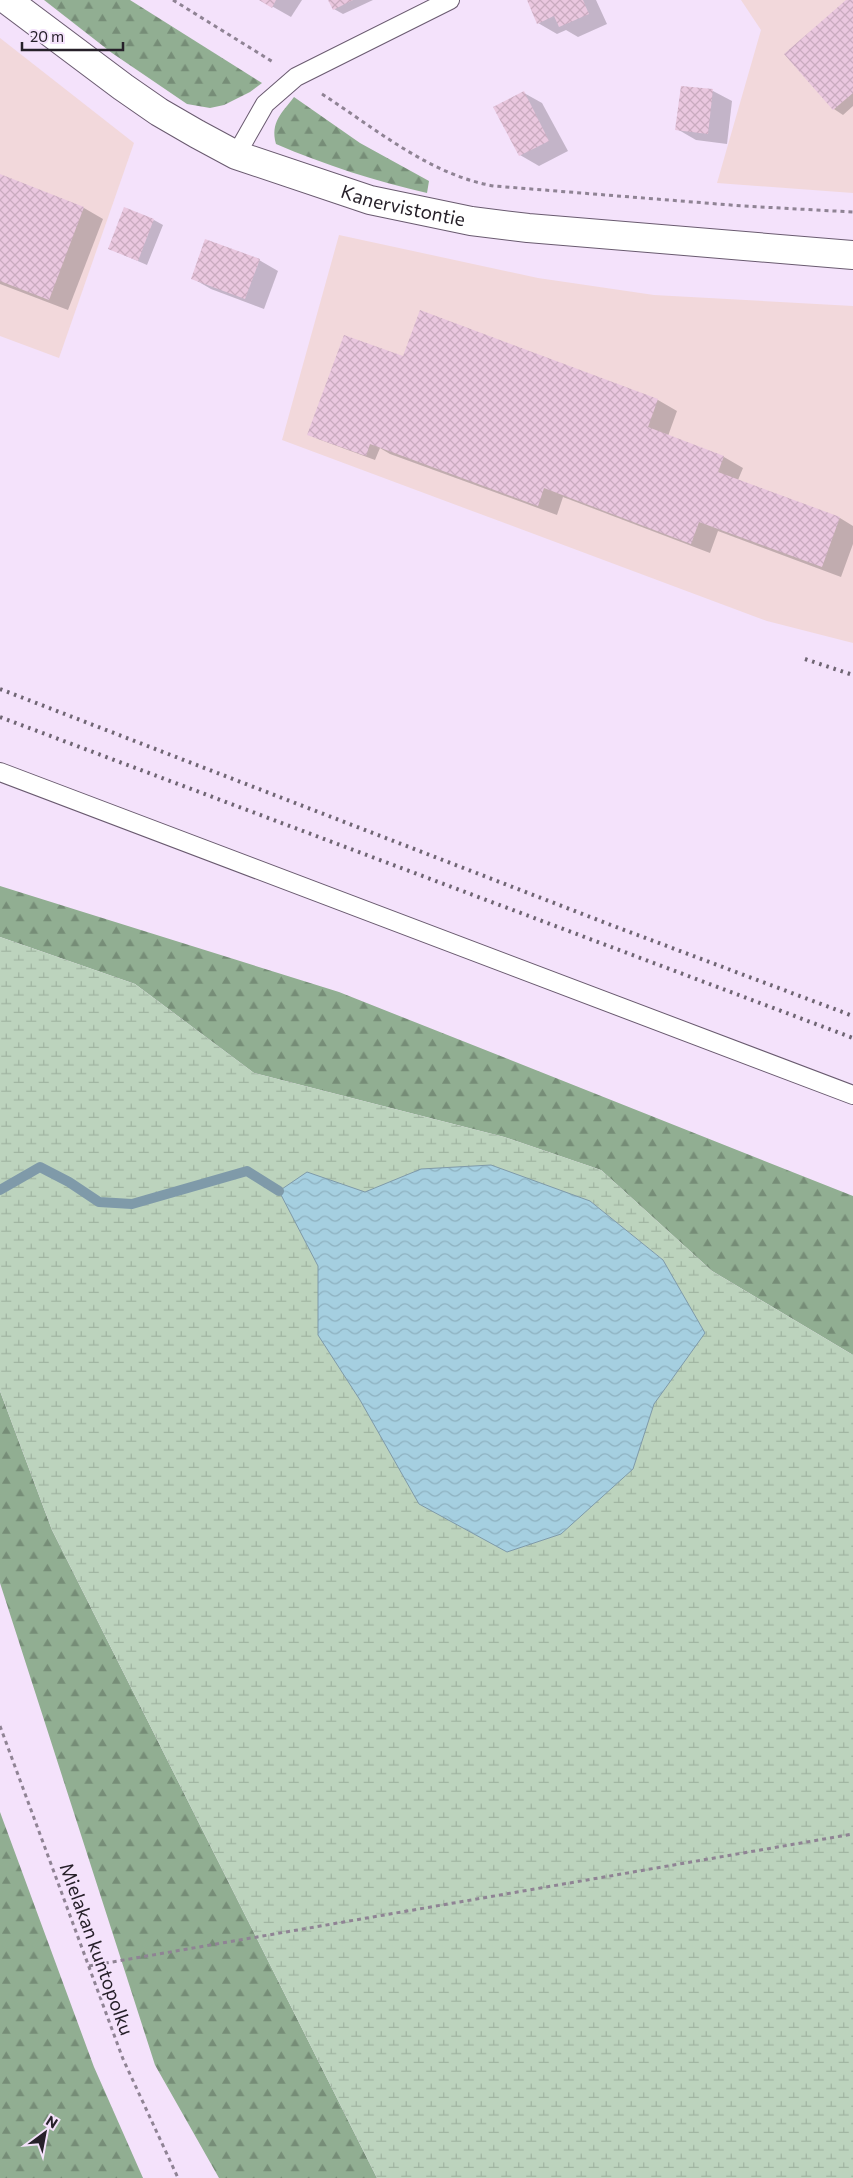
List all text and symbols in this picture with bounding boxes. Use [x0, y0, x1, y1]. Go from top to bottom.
scale bar [22, 20, 124, 52]
text: 20 m [30, 27, 64, 45]
street label: Kanervistontie [338, 179, 468, 231]
street label: Mielakan kuntopolku [56, 1860, 139, 2038]
north arrow [20, 2108, 70, 2158]
text: N [43, 2112, 61, 2132]

